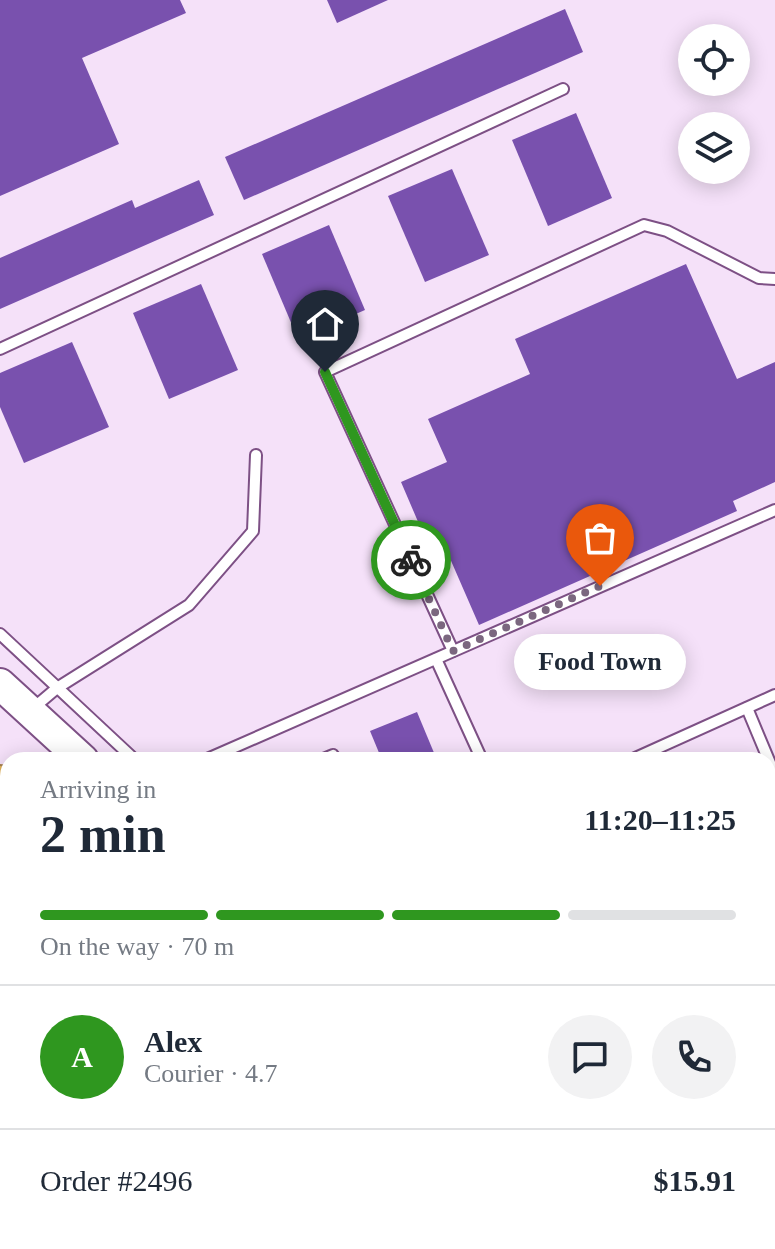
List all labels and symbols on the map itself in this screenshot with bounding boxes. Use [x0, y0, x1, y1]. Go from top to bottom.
pin [291, 290, 359, 372]
pin [566, 504, 634, 586]
courier [371, 520, 451, 600]
callout: Food Town [514, 634, 686, 690]

